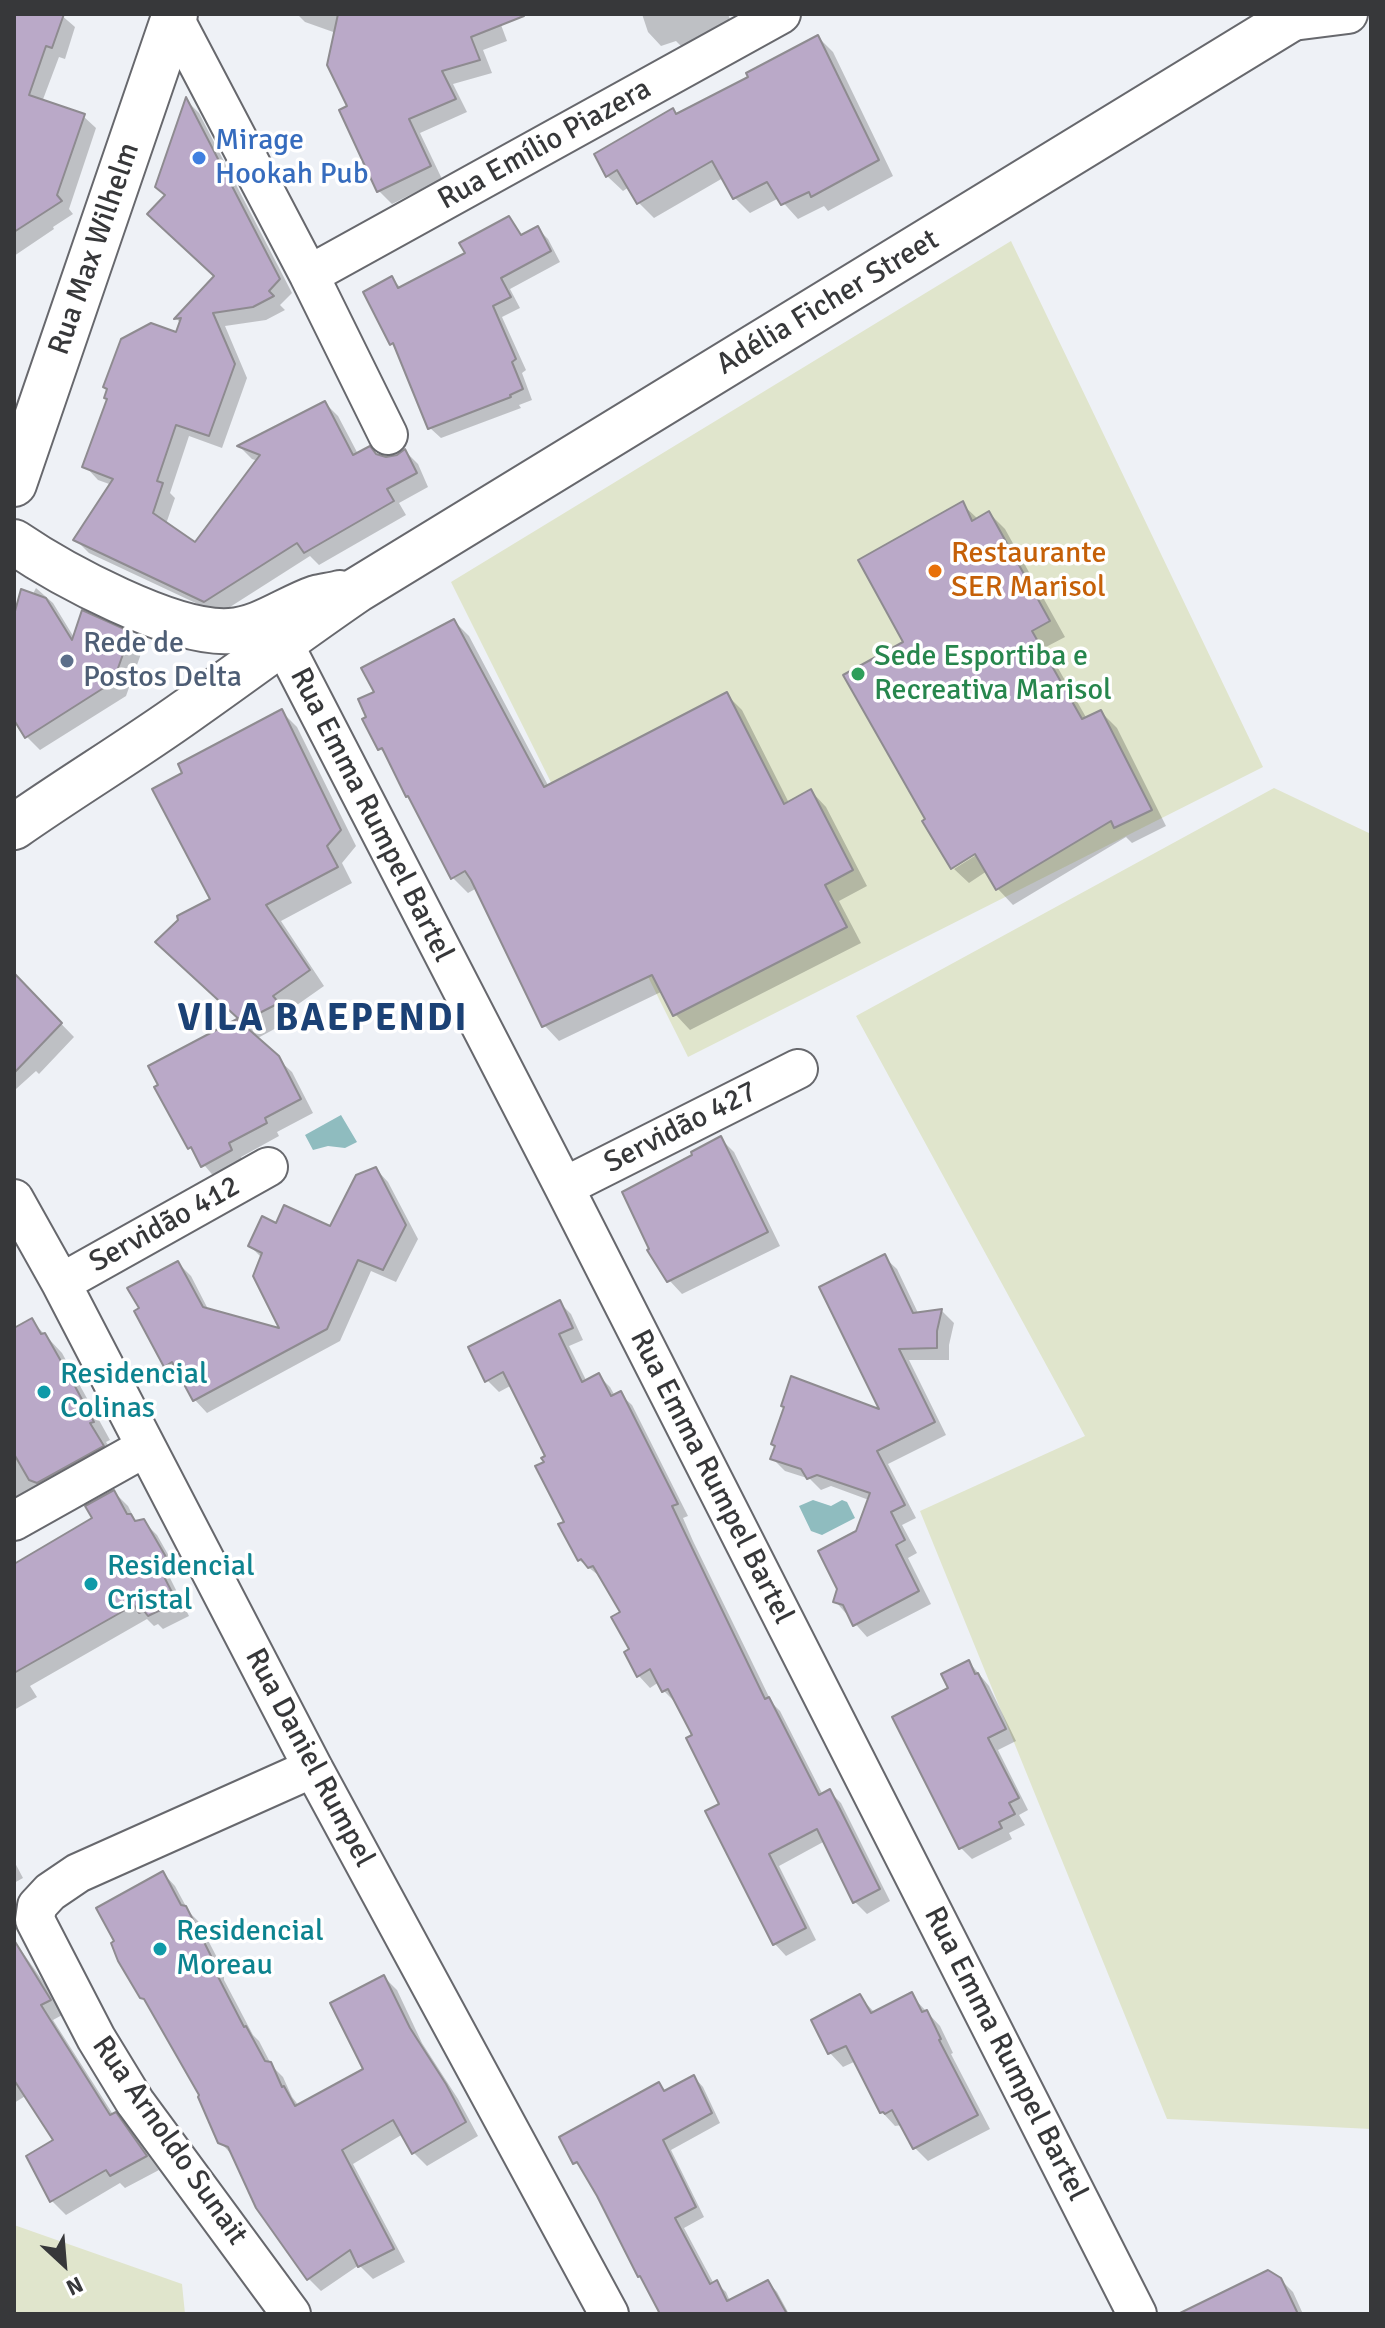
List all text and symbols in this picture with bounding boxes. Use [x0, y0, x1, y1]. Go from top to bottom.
street label: Rua Emílio Piazera [432, 72, 658, 218]
place label: Mirage Hookah Pub [215, 123, 368, 194]
street label: Rua Max Wilhelm [42, 138, 148, 360]
marker: Mirage Hookah Pub [190, 149, 208, 167]
street label: Adélia Ficher Street [710, 222, 946, 384]
place label: Restaurante SER Marisol [951, 536, 1107, 606]
marker: Restaurante SER Marisol [926, 562, 944, 580]
place label: Rede de Postos Delta [83, 626, 242, 696]
place label: Sede Esportiba e Recreativa Marisol [874, 639, 1112, 710]
marker: Rede de Postos Delta [58, 652, 76, 670]
street label: Rua Emma Rumpel Bartel [281, 662, 461, 968]
marker: Sede Esportiba e Recreativa Marisol [849, 665, 867, 683]
district label: VILA BAEPENDI [178, 997, 468, 1043]
street label: Servidão 427 [599, 1074, 763, 1182]
street label: Servidão 412 [83, 1169, 247, 1281]
street label: Rua Emma Rumpel Bartel [621, 1324, 801, 1630]
place label: Residencial Colinas [60, 1357, 208, 1428]
marker: Residencial Colinas [35, 1383, 53, 1401]
place label: Residencial Cristal [107, 1549, 255, 1620]
marker: Residencial Cristal [82, 1575, 100, 1593]
street label: Rua Daniel Rumpel [236, 1643, 382, 1873]
street label: Rua Emma Rumpel Bartel [915, 1901, 1095, 2207]
place label: Residencial Moreau [176, 1914, 324, 1984]
marker: Residencial Moreau [151, 1940, 169, 1958]
street label: Rua Arnoldo Sunait [83, 2030, 255, 2252]
north arrow [24, 2224, 104, 2304]
text: N [62, 2271, 88, 2302]

